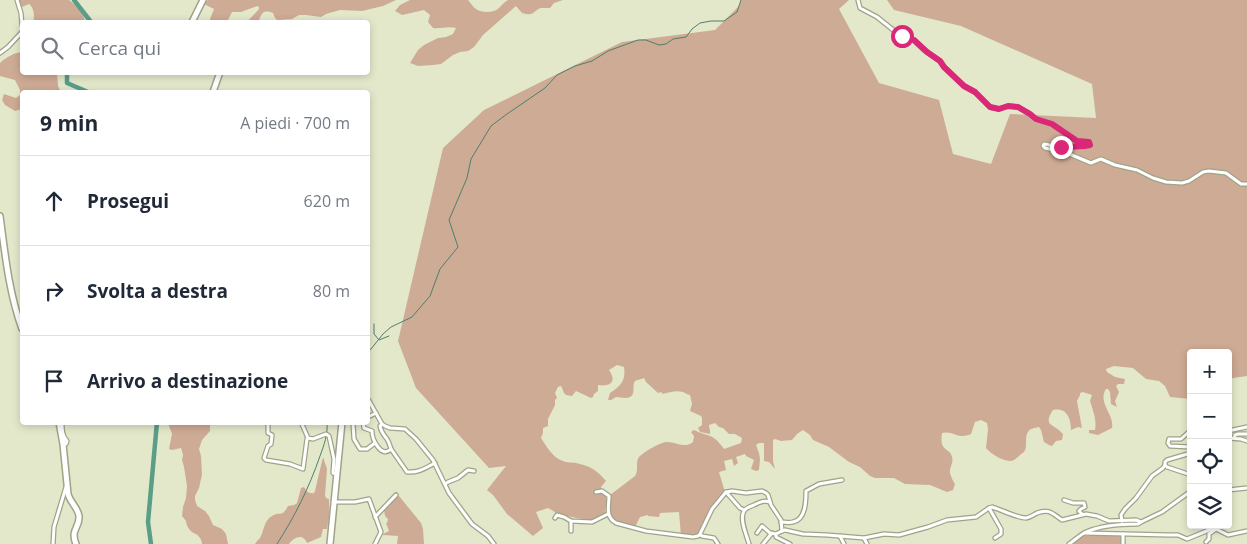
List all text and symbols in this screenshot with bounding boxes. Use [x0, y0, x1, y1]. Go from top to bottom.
search box [20, 20, 370, 75]
route start [891, 25, 914, 48]
icon: search [38, 34, 66, 62]
text: Cerca qui [78, 35, 161, 61]
text: 9 min [40, 109, 98, 137]
text: A piedi · 700 m [240, 112, 350, 134]
route end [1050, 136, 1073, 159]
icon: ahead [40, 187, 68, 215]
text: Prosegui [87, 188, 169, 214]
text: 620 m [304, 190, 350, 212]
icon: right [40, 277, 68, 305]
text: Svolta a destra [87, 278, 228, 304]
text: 80 m [313, 280, 350, 302]
map controls [1187, 349, 1232, 529]
button: + [1187, 349, 1232, 394]
icon: arrive [40, 367, 68, 395]
text: Arrivo a destinazione [87, 368, 288, 394]
button: − [1187, 394, 1232, 439]
button: locate [1187, 439, 1232, 484]
button: layers [1187, 484, 1232, 529]

